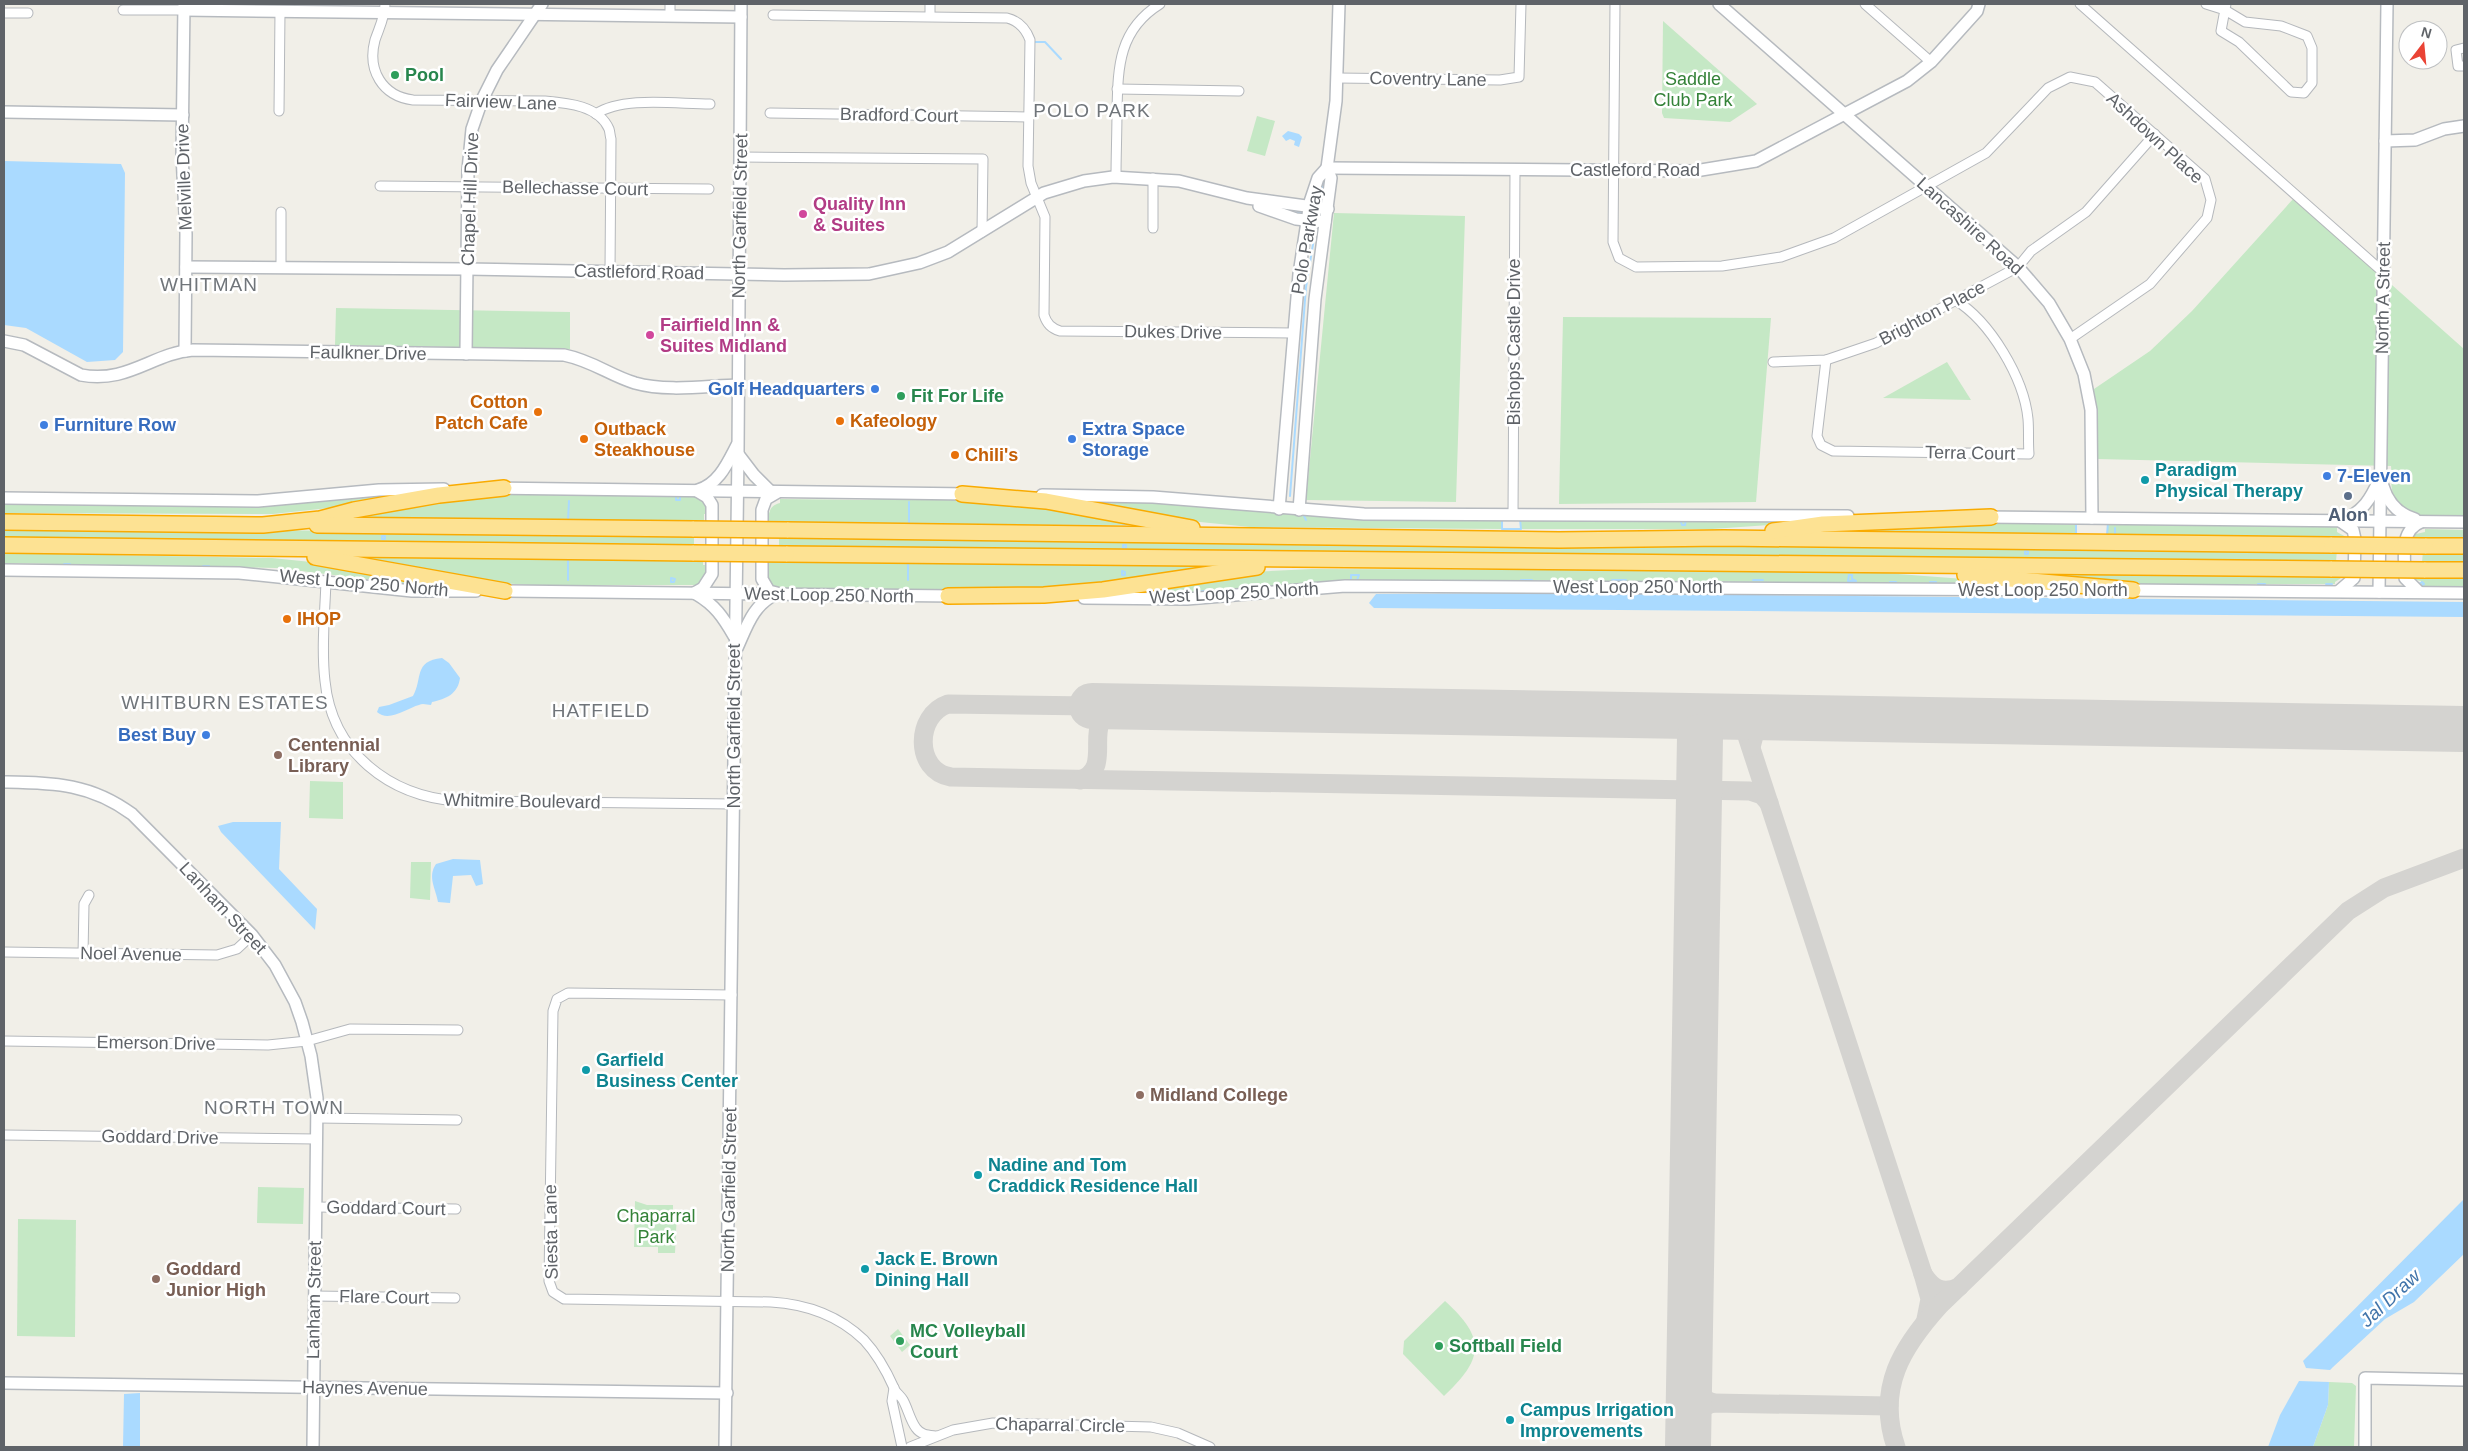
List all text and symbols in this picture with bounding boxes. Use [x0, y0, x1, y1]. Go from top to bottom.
north arrow [2398, 20, 2448, 70]
text: N [2420, 23, 2434, 42]
place label: Pool [405, 65, 444, 85]
street label: Coventry Lane [1369, 68, 1487, 90]
marker: Pool [389, 69, 401, 81]
park label: Saddle Club Park [1653, 69, 1734, 110]
street label: Ashdown Place [2103, 88, 2207, 188]
street label: Fairview Lane [445, 90, 557, 114]
district label: POLO PARK [1033, 100, 1151, 121]
street label: Bradford Court [840, 104, 958, 126]
street label: Melville Drive [172, 123, 196, 231]
street label: Chapel Hill Drive [458, 132, 482, 266]
street label: North Garfield Street [729, 133, 751, 299]
street label: Castleford Road [1570, 160, 1700, 180]
street label: Lancashire Road [1913, 173, 2027, 279]
street label: Bellechasse Court [502, 177, 648, 199]
street label: Polo Parkway [1288, 184, 1326, 296]
place label: Quality Inn & Suites [813, 194, 906, 235]
marker: Quality Inn & Suites [797, 208, 809, 220]
street label: North A Street [2372, 242, 2394, 354]
street label: Bishops Castle Drive [1504, 258, 1524, 426]
street label: Castleford Road [574, 261, 704, 283]
district label: WHITMAN [160, 274, 258, 295]
street label: Brighton Place [1876, 277, 1988, 349]
place label: Fairfield Inn & Suites Midland [660, 315, 787, 356]
street label: Dukes Drive [1124, 321, 1222, 343]
marker: Fairfield Inn & Suites Midland [644, 329, 656, 341]
street label: Faulkner Drive [309, 342, 427, 364]
place label: Golf Headquarters [708, 379, 865, 399]
marker: Golf Headquarters [869, 383, 881, 395]
place label: Fit For Life [911, 386, 1004, 406]
marker: Fit For Life [895, 390, 907, 402]
place label: Cotton Patch Cafe [435, 392, 528, 433]
marker: Cotton Patch Cafe [532, 406, 544, 418]
place label: Kafeology [850, 411, 937, 431]
place label: Furniture Row [54, 415, 177, 435]
marker: Kafeology [834, 415, 846, 427]
marker: Furniture Row [38, 419, 50, 431]
place label: Outback Steakhouse [594, 419, 695, 460]
place label: Extra Space Storage [1082, 419, 1185, 460]
marker: Outback Steakhouse [578, 433, 590, 445]
marker: Extra Space Storage [1066, 433, 1078, 445]
street label: Terra Court [1925, 442, 2015, 464]
place label: Chili's [965, 445, 1018, 465]
marker: Chili's [949, 449, 961, 461]
place label: Paradigm Physical Therapy [2155, 460, 2303, 501]
place label: 7-Eleven [2337, 466, 2411, 486]
marker: 7-Eleven [2321, 470, 2333, 482]
marker: Paradigm Physical Therapy [2139, 474, 2151, 486]
marker: Alon [2342, 490, 2354, 502]
place label: Alon [2328, 505, 2368, 525]
street label: West Loop 250 North [279, 566, 449, 600]
street label: West Loop 250 North [1553, 577, 1723, 597]
street label: West Loop 250 North [1149, 579, 1319, 607]
street label: West Loop 250 North [1958, 580, 2128, 600]
street label: West Loop 250 North [744, 584, 914, 606]
place label: IHOP [297, 609, 341, 629]
marker: IHOP [281, 613, 293, 625]
street label: North Garfield Street [724, 643, 744, 809]
district label: WHITBURN ESTATES [121, 692, 329, 713]
district label: HATFIELD [552, 700, 650, 721]
place label: Best Buy [118, 725, 196, 745]
marker: Best Buy [200, 729, 212, 741]
place label: Centennial Library [288, 735, 380, 776]
marker: Centennial Library [272, 749, 284, 761]
street label: Whitmire Boulevard [443, 790, 601, 812]
street label: Lanham Street [175, 858, 271, 958]
street label: Noel Avenue [80, 943, 182, 965]
street label: Emerson Drive [96, 1032, 216, 1054]
place label: Garfield Business Center [596, 1050, 738, 1091]
marker: Garfield Business Center [580, 1064, 592, 1076]
place label: Midland College [1150, 1085, 1288, 1105]
marker: Midland College [1134, 1089, 1146, 1101]
district label: NORTH TOWN [204, 1097, 344, 1118]
street label: North Garfield Street [718, 1107, 740, 1273]
street label: Goddard Drive [101, 1126, 219, 1148]
place label: Nadine and Tom Craddick Residence Hall [988, 1155, 1198, 1196]
marker: Nadine and Tom Craddick Residence Hall [972, 1169, 984, 1181]
street label: Siesta Lane [540, 1184, 562, 1280]
street label: Goddard Court [326, 1197, 446, 1219]
park label: Chaparral Park [616, 1206, 696, 1247]
street label: Lanham Street [303, 1241, 325, 1359]
place label: Jack E. Brown Dining Hall [875, 1249, 998, 1290]
place label: Goddard Junior High [166, 1259, 266, 1300]
marker: Jack E. Brown Dining Hall [859, 1263, 871, 1275]
water label: Jal Draw [2355, 1264, 2425, 1332]
marker: Goddard Junior High [150, 1273, 162, 1285]
street label: Flare Court [339, 1286, 429, 1308]
place label: MC Volleyball Court [910, 1321, 1026, 1362]
marker: MC Volleyball Court [894, 1335, 906, 1347]
place label: Softball Field [1449, 1336, 1562, 1356]
marker: Softball Field [1433, 1340, 1445, 1352]
street label: Haynes Avenue [302, 1377, 428, 1399]
place label: Campus Irrigation Improvements [1520, 1400, 1674, 1441]
street label: Chaparral Circle [995, 1414, 1125, 1436]
marker: Campus Irrigation Improvements [1504, 1414, 1516, 1426]

